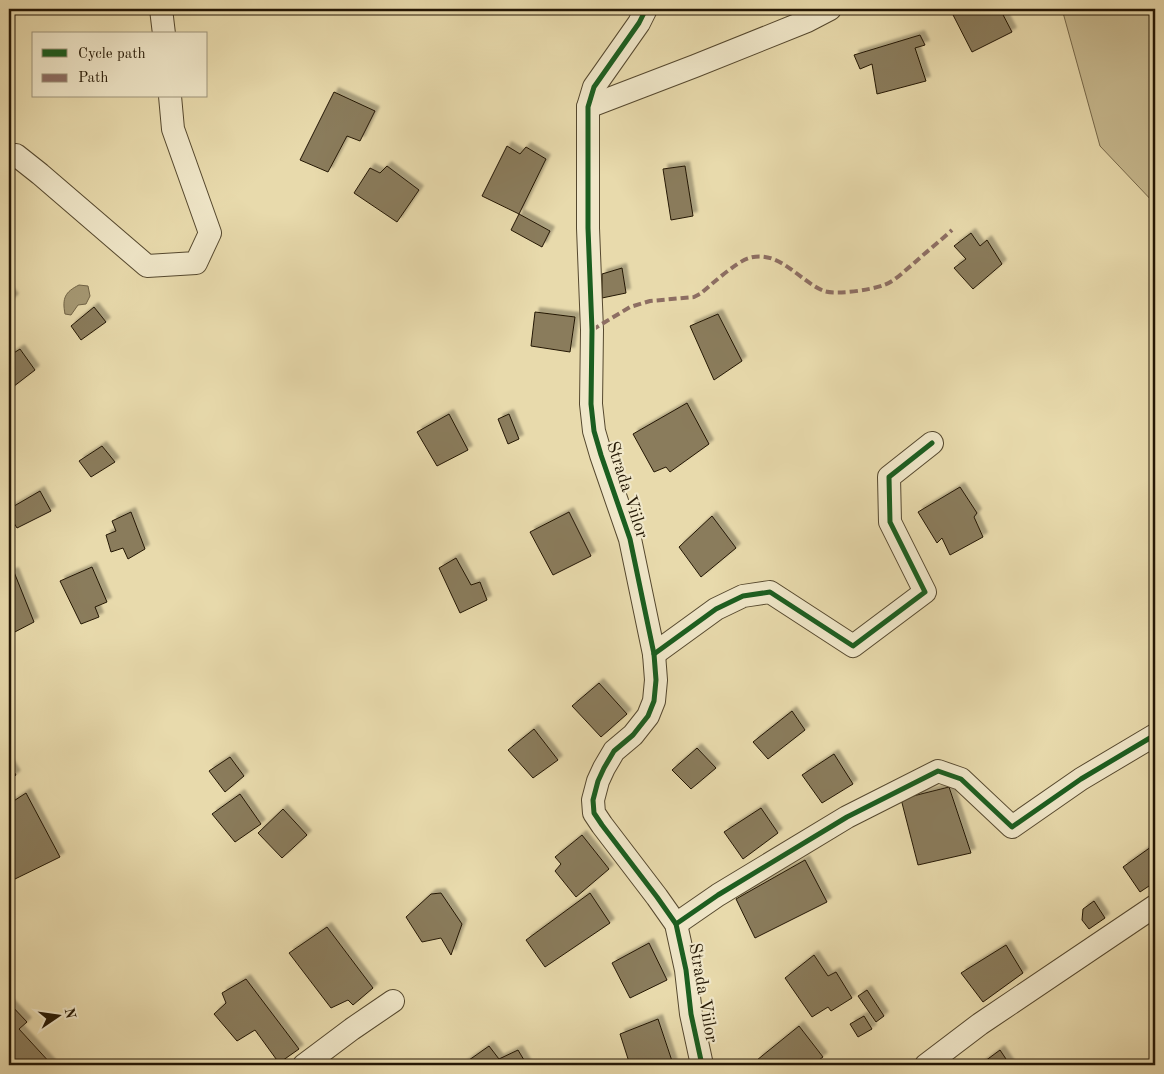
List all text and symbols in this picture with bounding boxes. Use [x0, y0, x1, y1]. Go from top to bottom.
legend [32, 32, 208, 98]
text: Cycle path [78, 47, 146, 62]
text: Path [78, 71, 108, 86]
street label: Strada Viilor [603, 439, 651, 541]
street label: Strada Viilor [685, 942, 721, 1045]
north arrow [32, 992, 82, 1042]
text: N [62, 1007, 78, 1020]

